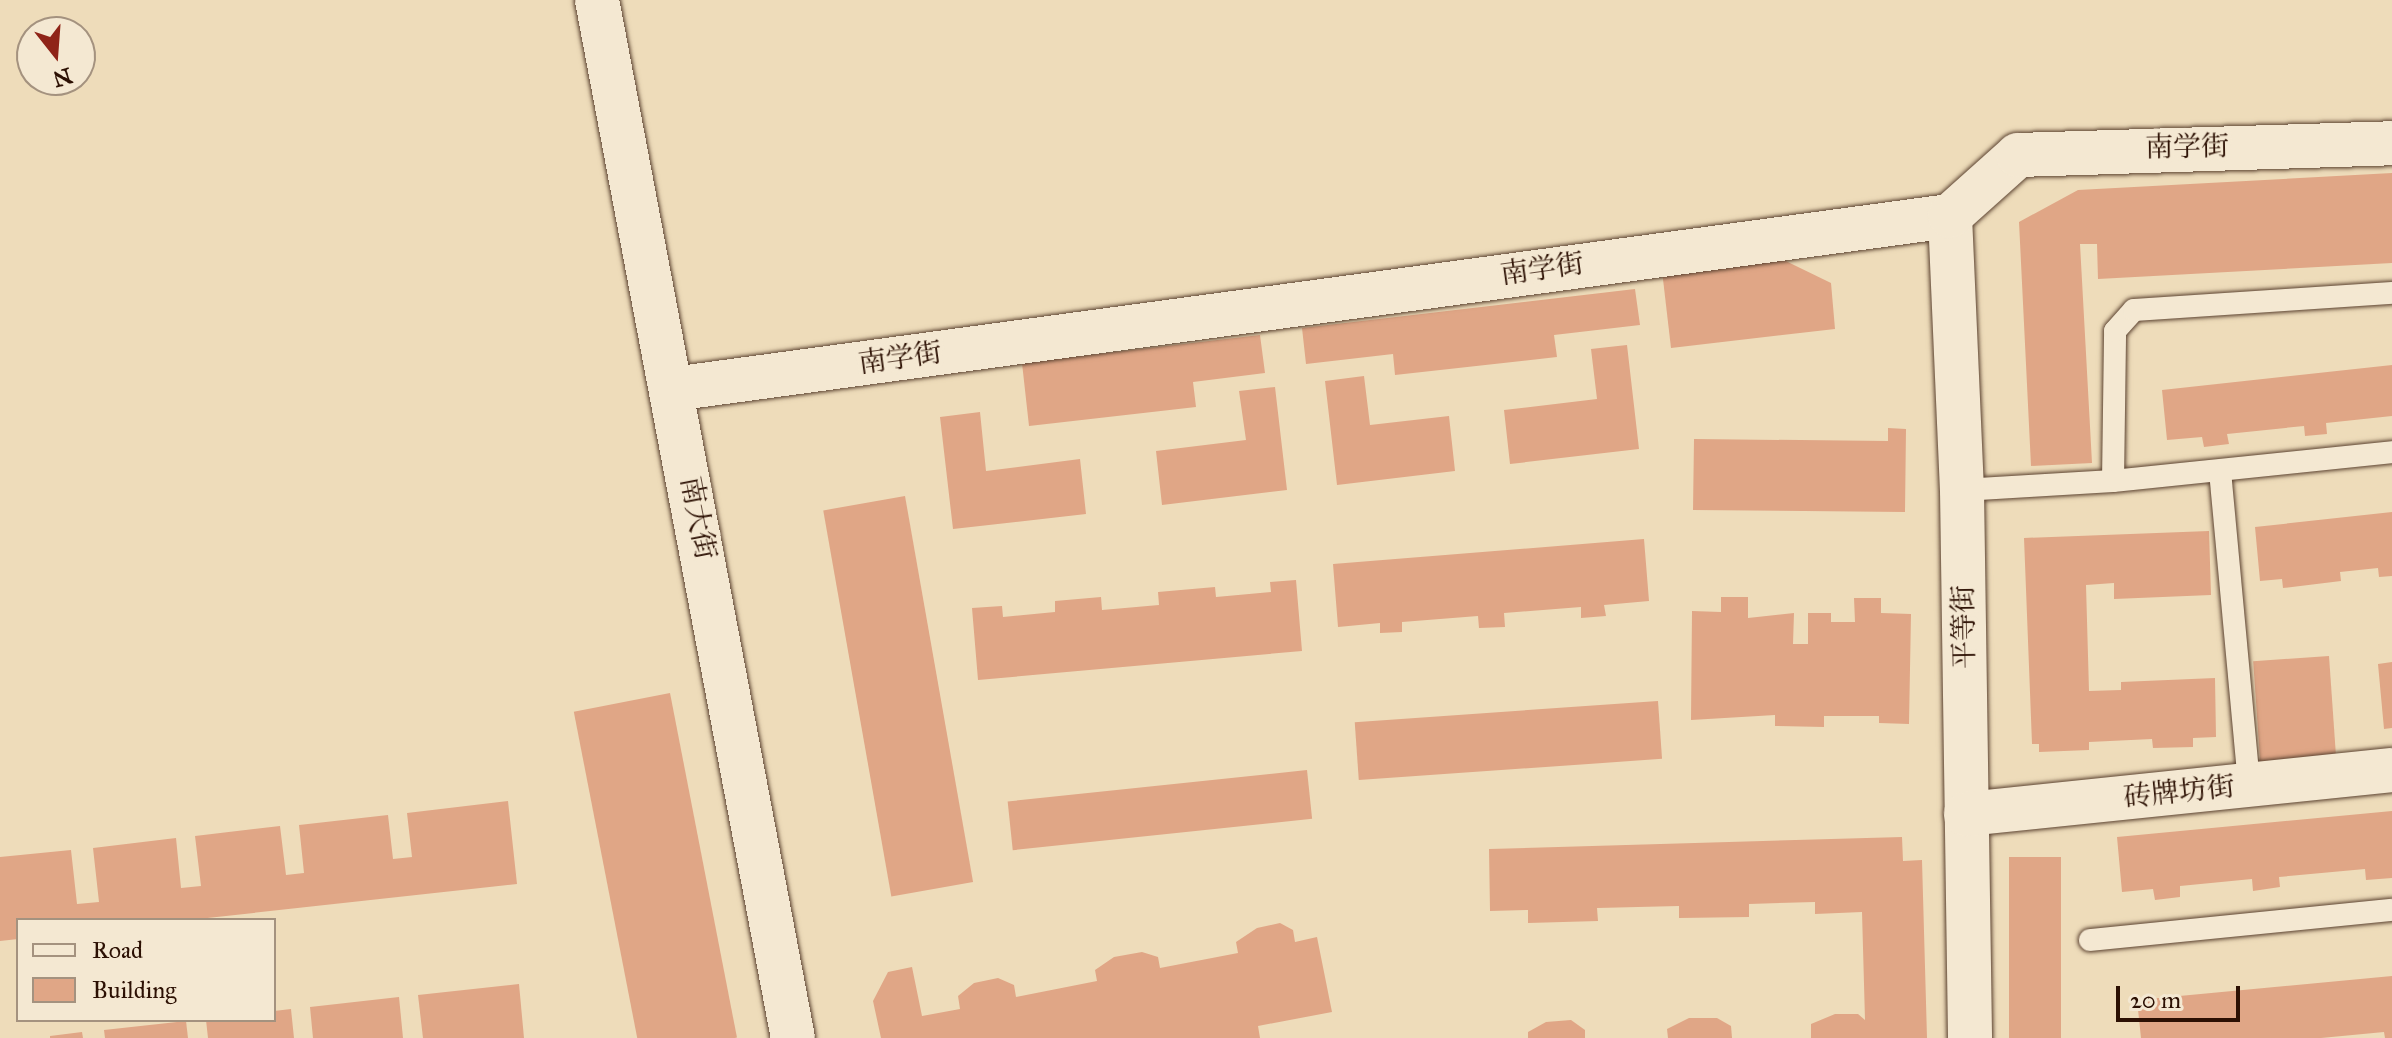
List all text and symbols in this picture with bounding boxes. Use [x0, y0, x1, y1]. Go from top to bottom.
north arrow [16, 16, 96, 96]
text: N [50, 62, 75, 93]
street label: 南学街 [2145, 129, 2229, 165]
street label: 南学街 [1498, 247, 1586, 291]
street label: 南学街 [856, 336, 944, 380]
street label: 南大街 [673, 474, 723, 562]
street label: 平等街 [1946, 585, 1982, 669]
street label: 砖牌坊街 [2122, 769, 2236, 815]
legend [16, 918, 276, 1022]
text: Road [92, 935, 143, 965]
scale bar [2120, 970, 2244, 1020]
text: Building [92, 975, 177, 1005]
text: 20 m [2130, 985, 2181, 1015]

